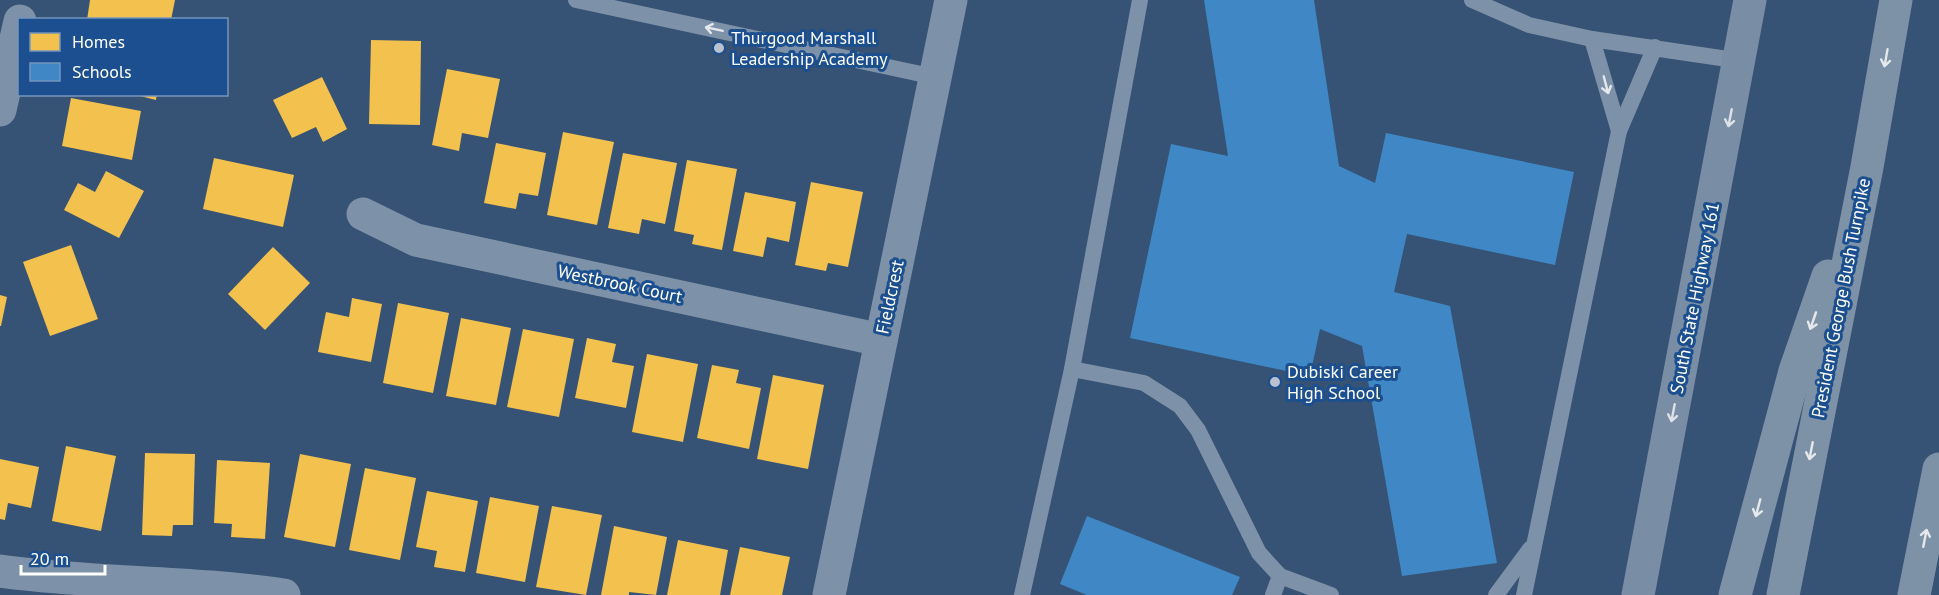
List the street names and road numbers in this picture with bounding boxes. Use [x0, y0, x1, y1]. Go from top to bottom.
street label: President George Bush Turnpike [1806, 176, 1875, 420]
street label: South State Highway 161 [1665, 200, 1724, 396]
street label: Fieldcrest [870, 258, 909, 336]
street label: Westbrook Court [556, 259, 684, 308]

